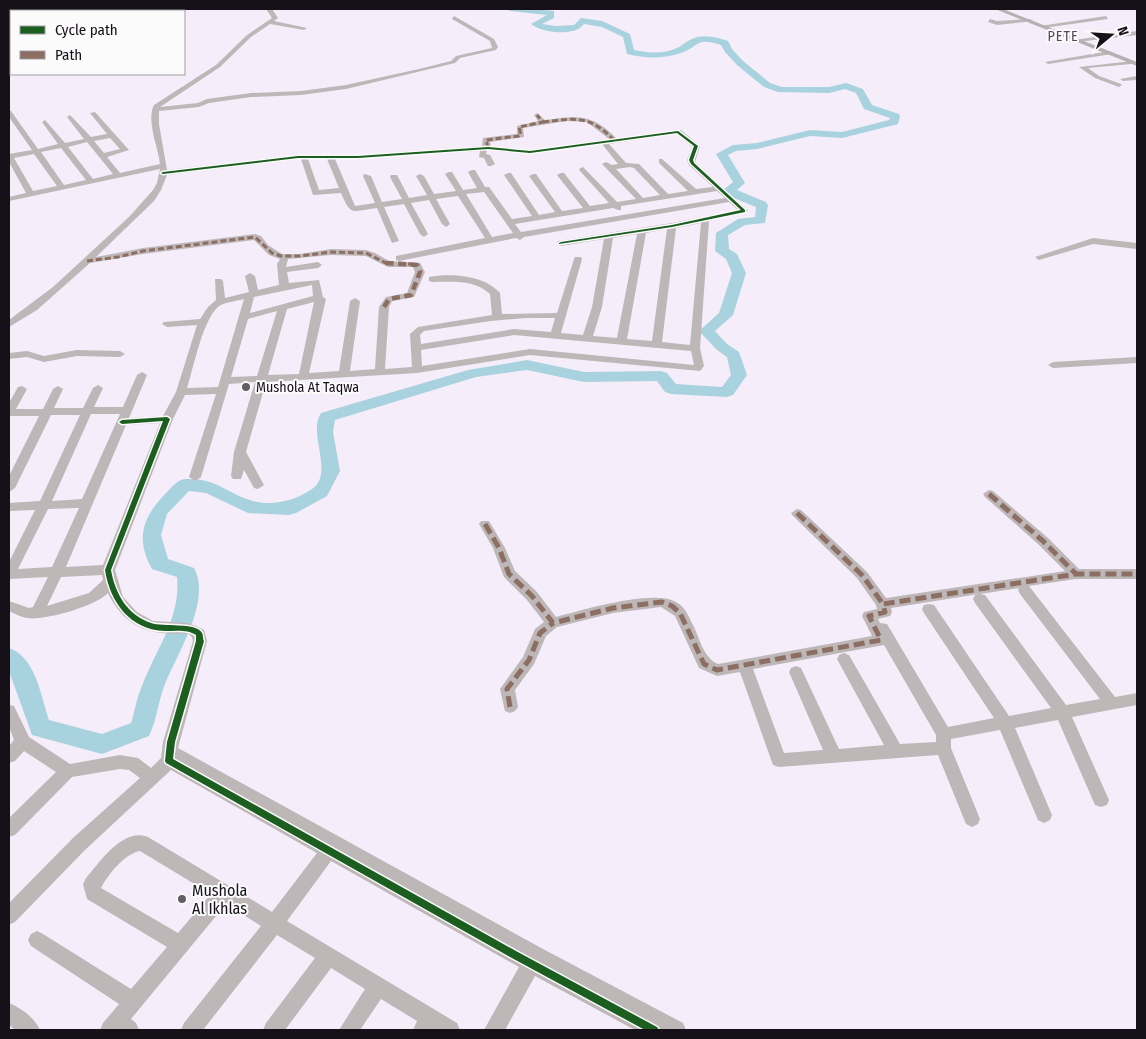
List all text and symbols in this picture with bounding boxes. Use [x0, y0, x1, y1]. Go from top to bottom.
legend [10, 10, 185, 75]
north arrow [1086, 10, 1136, 60]
text: Cycle path [55, 21, 118, 39]
text: N [1114, 25, 1132, 38]
district label: PETE [1048, 28, 1078, 45]
text: Path [55, 46, 82, 64]
place label: Mushola At Taqwa [256, 379, 359, 396]
marker: Mushola At Taqwa [240, 381, 252, 393]
place label: Mushola Al Ikhlas [192, 881, 248, 918]
marker: Mushola Al Ikhlas [176, 893, 188, 905]

